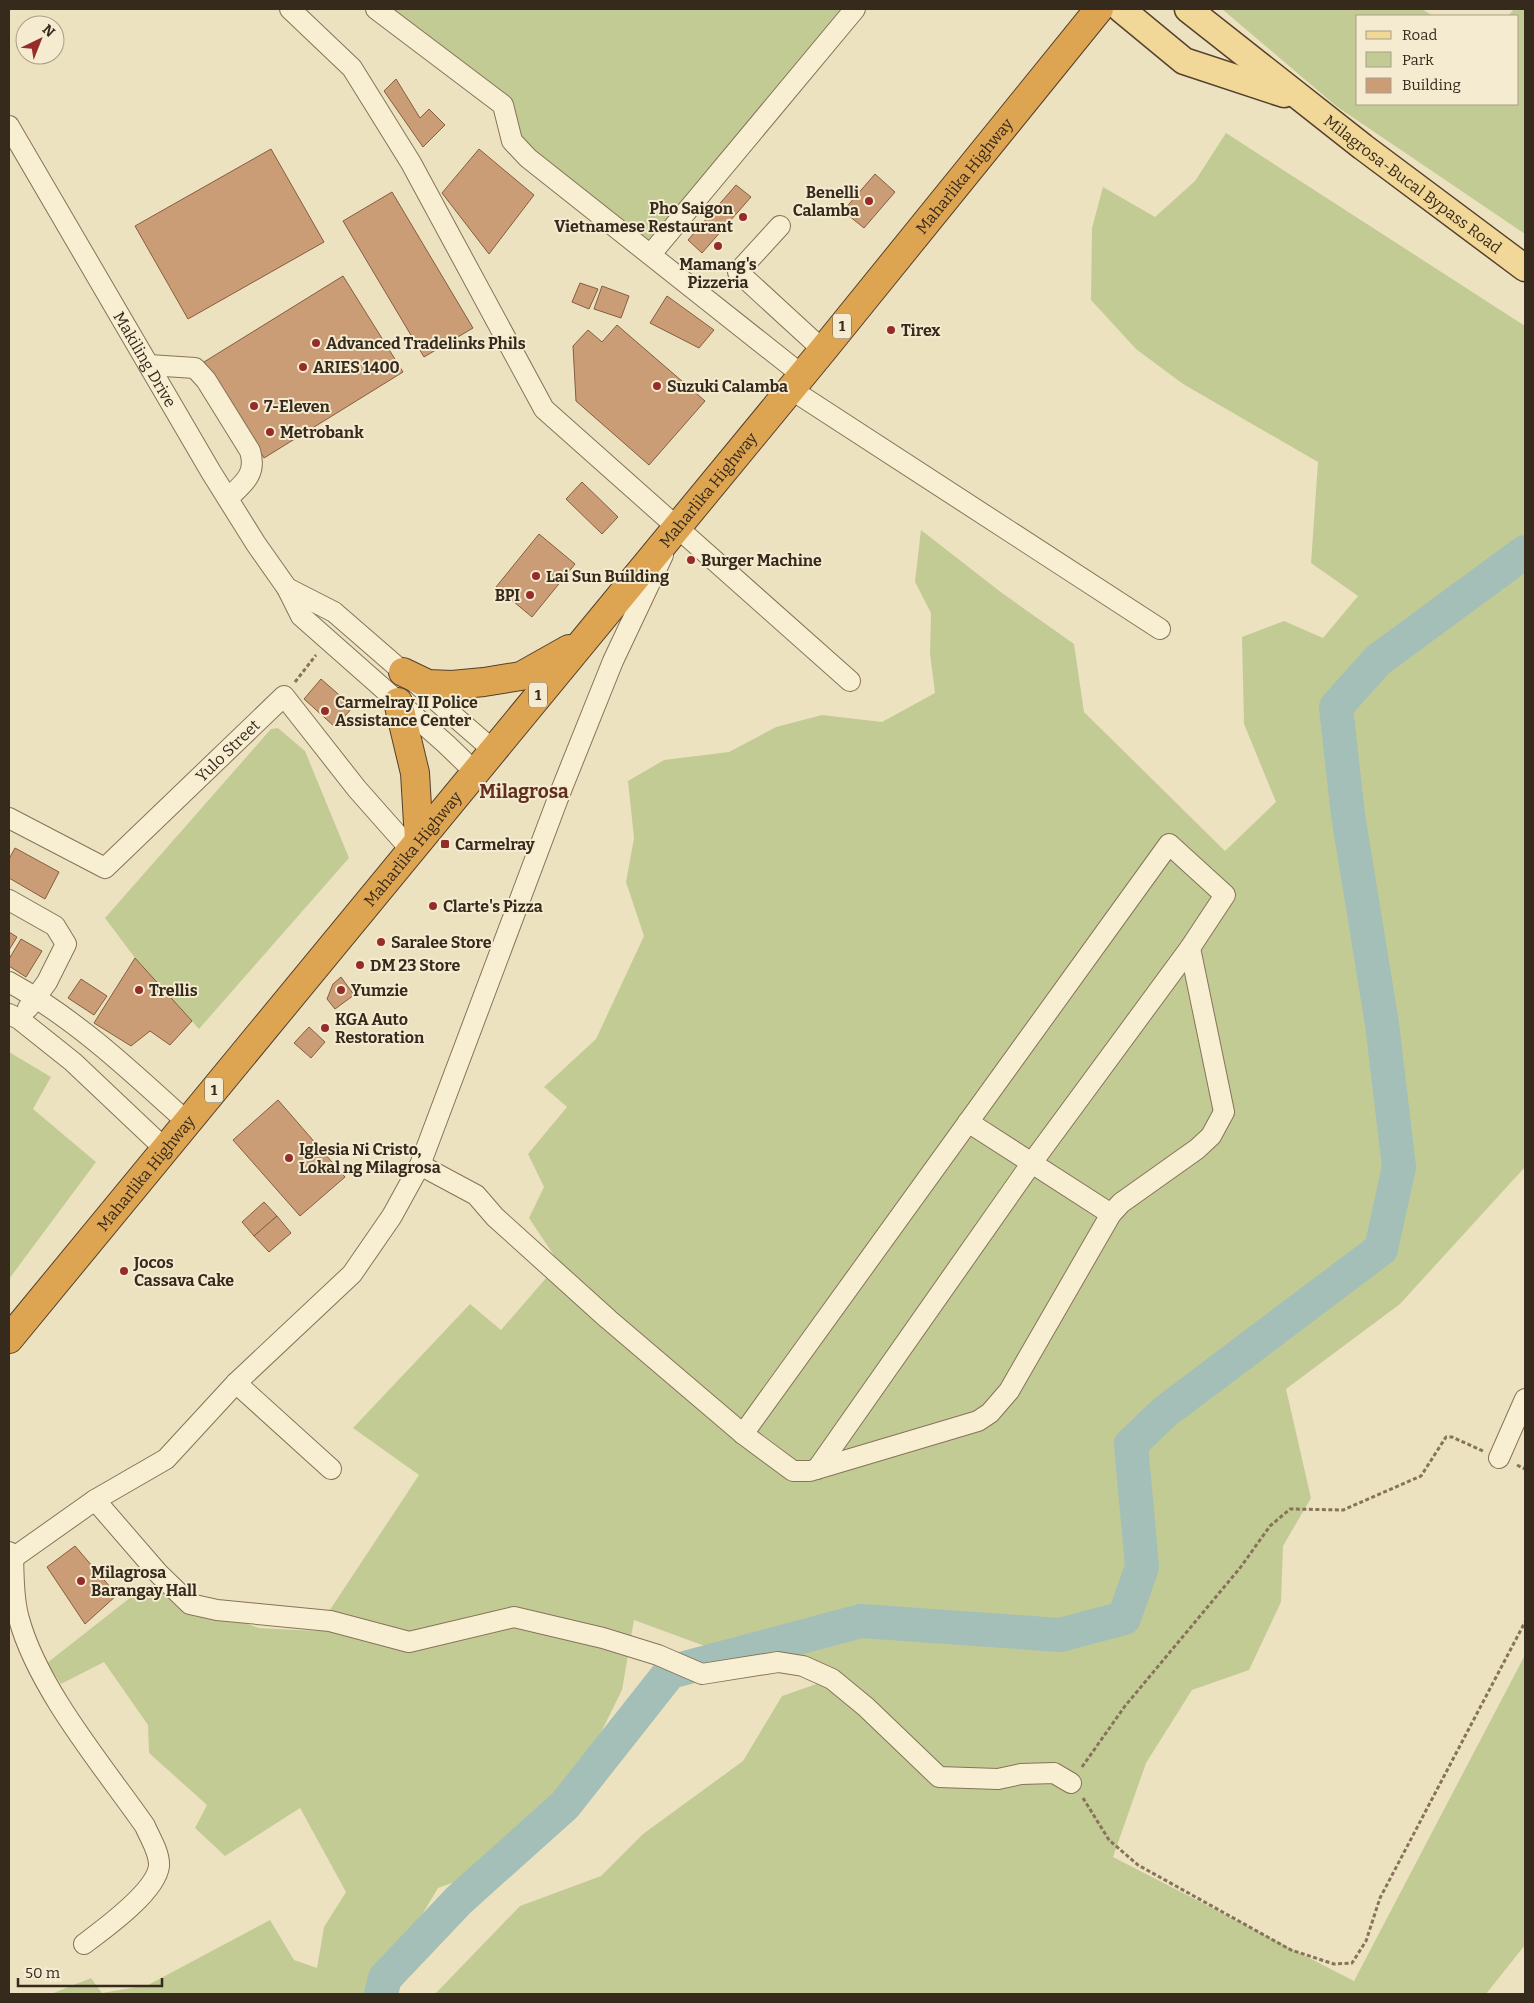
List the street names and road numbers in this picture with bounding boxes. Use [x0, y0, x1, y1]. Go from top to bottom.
street label: Milagrosa-Bucal Bypass Road [1320, 111, 1506, 257]
street label: Maharlika Highway [912, 114, 1017, 237]
street label: Makiling Drive [110, 308, 180, 410]
road number: 1 [833, 314, 851, 338]
street label: Maharlika Highway [655, 428, 761, 551]
road number: 1 [529, 682, 547, 708]
street label: Yulo Street [191, 715, 264, 786]
street label: Maharlika Highway [360, 787, 466, 910]
road number: 1 [205, 1078, 223, 1102]
street label: Maharlika Highway [93, 1111, 199, 1234]

